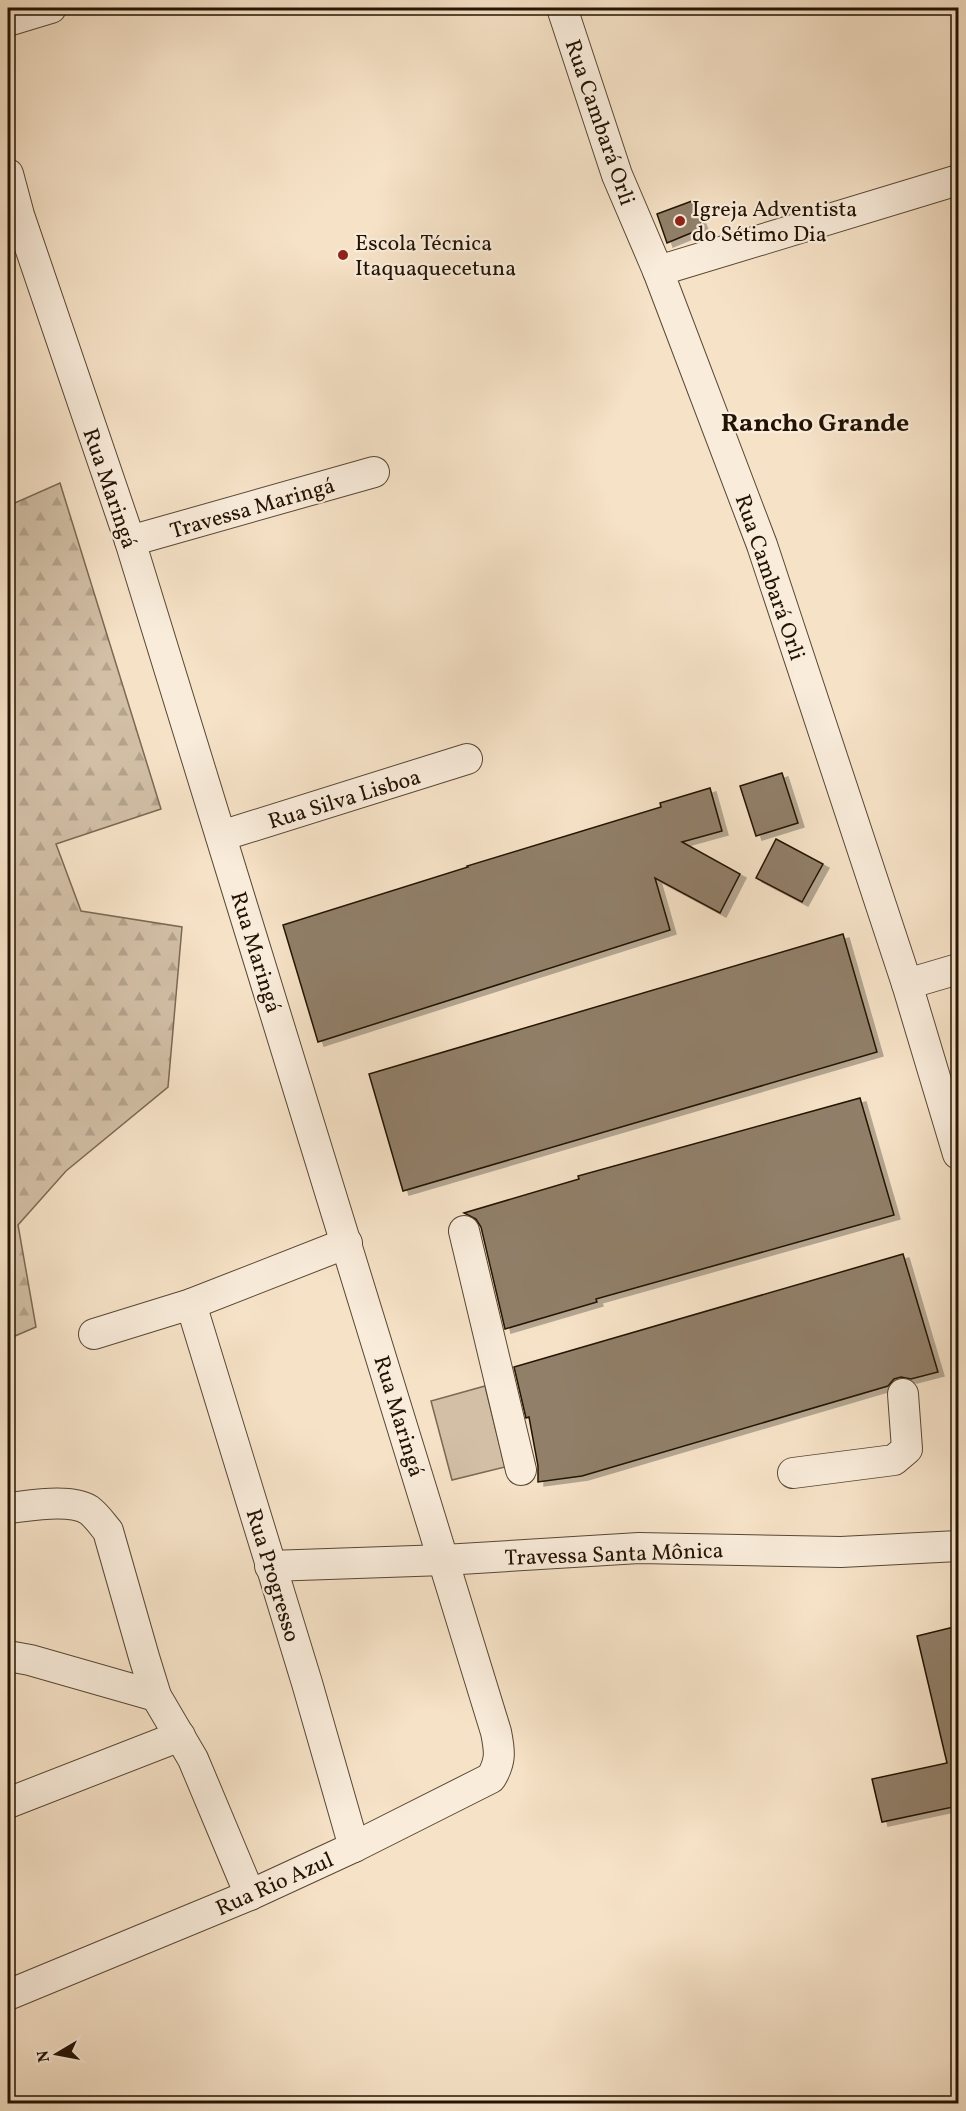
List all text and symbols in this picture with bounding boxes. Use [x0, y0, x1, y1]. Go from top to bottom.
street label: Rua Cambará Orli [556, 36, 642, 210]
place label: Igreja Adventista do Sétimo Dia [692, 195, 857, 251]
marker: Igreja Adventista do Sétimo Dia [673, 214, 687, 228]
place label: Escola Técnica Itaquaquecetuna [355, 229, 516, 285]
marker: Escola Técnica Itaquaquecetuna [336, 248, 350, 262]
district label: Rancho Grande [721, 406, 909, 442]
street label: Rua Maringá [74, 424, 144, 553]
street label: Travessa Maringá [167, 471, 339, 548]
street label: Rua Cambará Orli [726, 491, 812, 665]
street label: Rua Silva Lisboa [265, 762, 425, 838]
street label: Rua Maringá [221, 888, 288, 1017]
street label: Rua Maringá [364, 1352, 431, 1481]
street label: Rua Progresso [237, 1505, 307, 1646]
street label: Travessa Santa Mônica [504, 1536, 724, 1575]
street label: Rua Rio Azul [211, 1845, 339, 1925]
north arrow [27, 2024, 87, 2084]
text: N [32, 2048, 56, 2064]

